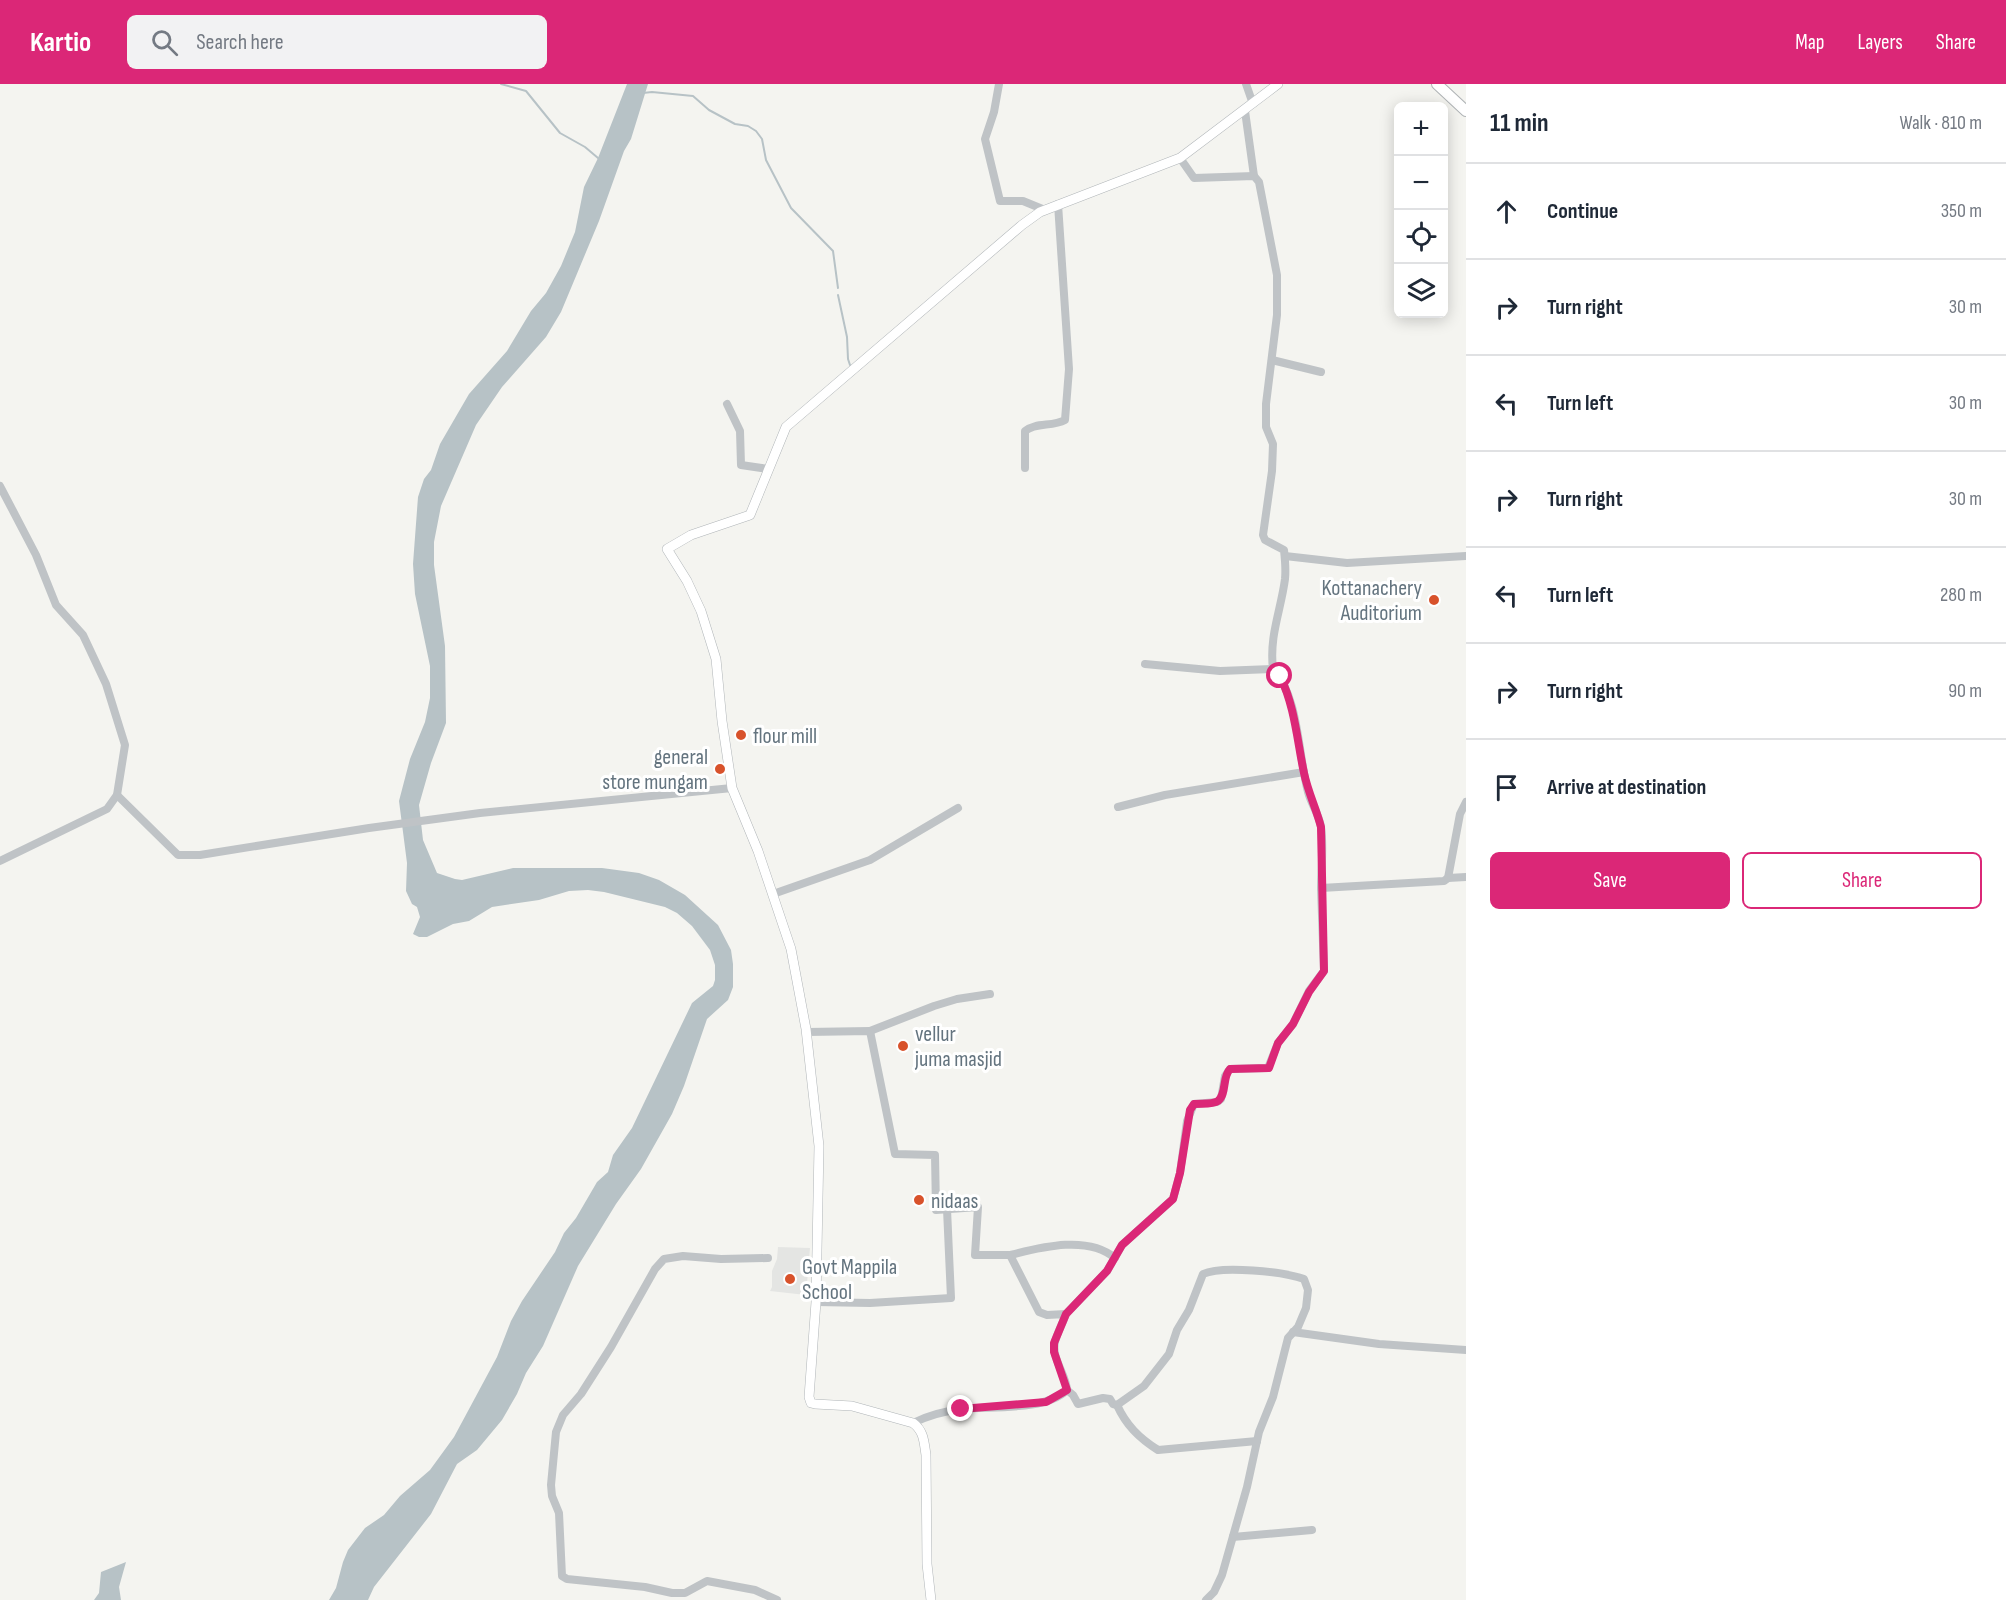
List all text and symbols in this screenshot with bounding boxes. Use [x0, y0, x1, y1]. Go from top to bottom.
search box [127, 15, 547, 69]
text: Kartio [30, 26, 91, 59]
icon: search [148, 26, 181, 59]
text: Search here [196, 29, 284, 56]
text: Map [1795, 30, 1824, 55]
text: Layers [1857, 30, 1903, 55]
text: Share [1936, 30, 1976, 55]
map controls [1394, 102, 1448, 318]
button: + [1394, 102, 1448, 156]
text: 11 min [1490, 108, 1549, 139]
text: Walk · 810 m [1899, 111, 1982, 135]
button: − [1394, 156, 1448, 210]
icon: ahead [1490, 195, 1523, 228]
text: Continue [1547, 198, 1618, 225]
text: 350 m [1941, 199, 1982, 223]
button: locate [1394, 210, 1448, 264]
button: layers [1394, 264, 1448, 318]
icon: right [1490, 291, 1523, 324]
text: Turn right [1547, 294, 1623, 321]
text: 30 m [1949, 295, 1982, 319]
icon: left [1490, 387, 1523, 420]
text: Turn left [1547, 390, 1613, 417]
text: 30 m [1949, 391, 1982, 415]
icon: right [1490, 483, 1523, 516]
text: Turn right [1547, 486, 1623, 513]
text: 30 m [1949, 487, 1982, 511]
place label: Kottanachery Auditorium [1322, 575, 1423, 627]
icon: left [1490, 579, 1523, 612]
text: Turn left [1547, 582, 1613, 609]
text: 280 m [1940, 583, 1982, 607]
marker: Kottanachery Auditorium [1427, 593, 1441, 607]
route start [1266, 662, 1292, 688]
icon: right [1490, 675, 1523, 708]
text: Turn right [1547, 678, 1623, 705]
text: 90 m [1948, 679, 1982, 703]
place label: flour mill [753, 723, 817, 750]
marker: flour mill [734, 728, 748, 742]
place label: general store mungam [602, 744, 708, 796]
marker: general store mungam [713, 762, 727, 776]
icon: arrive [1490, 771, 1523, 804]
text: Arrive at destination [1547, 774, 1706, 801]
button: Save [1490, 852, 1730, 909]
button: Share [1742, 852, 1982, 909]
place label: vellur juma masjid [914, 1021, 1002, 1073]
marker: vellur juma masjid [896, 1039, 910, 1053]
place label: nidaas [931, 1188, 979, 1215]
marker: nidaas [912, 1193, 926, 1207]
place label: Govt Mappila School [802, 1254, 897, 1306]
marker: Govt Mappila School [783, 1272, 797, 1286]
route end [947, 1395, 973, 1421]

